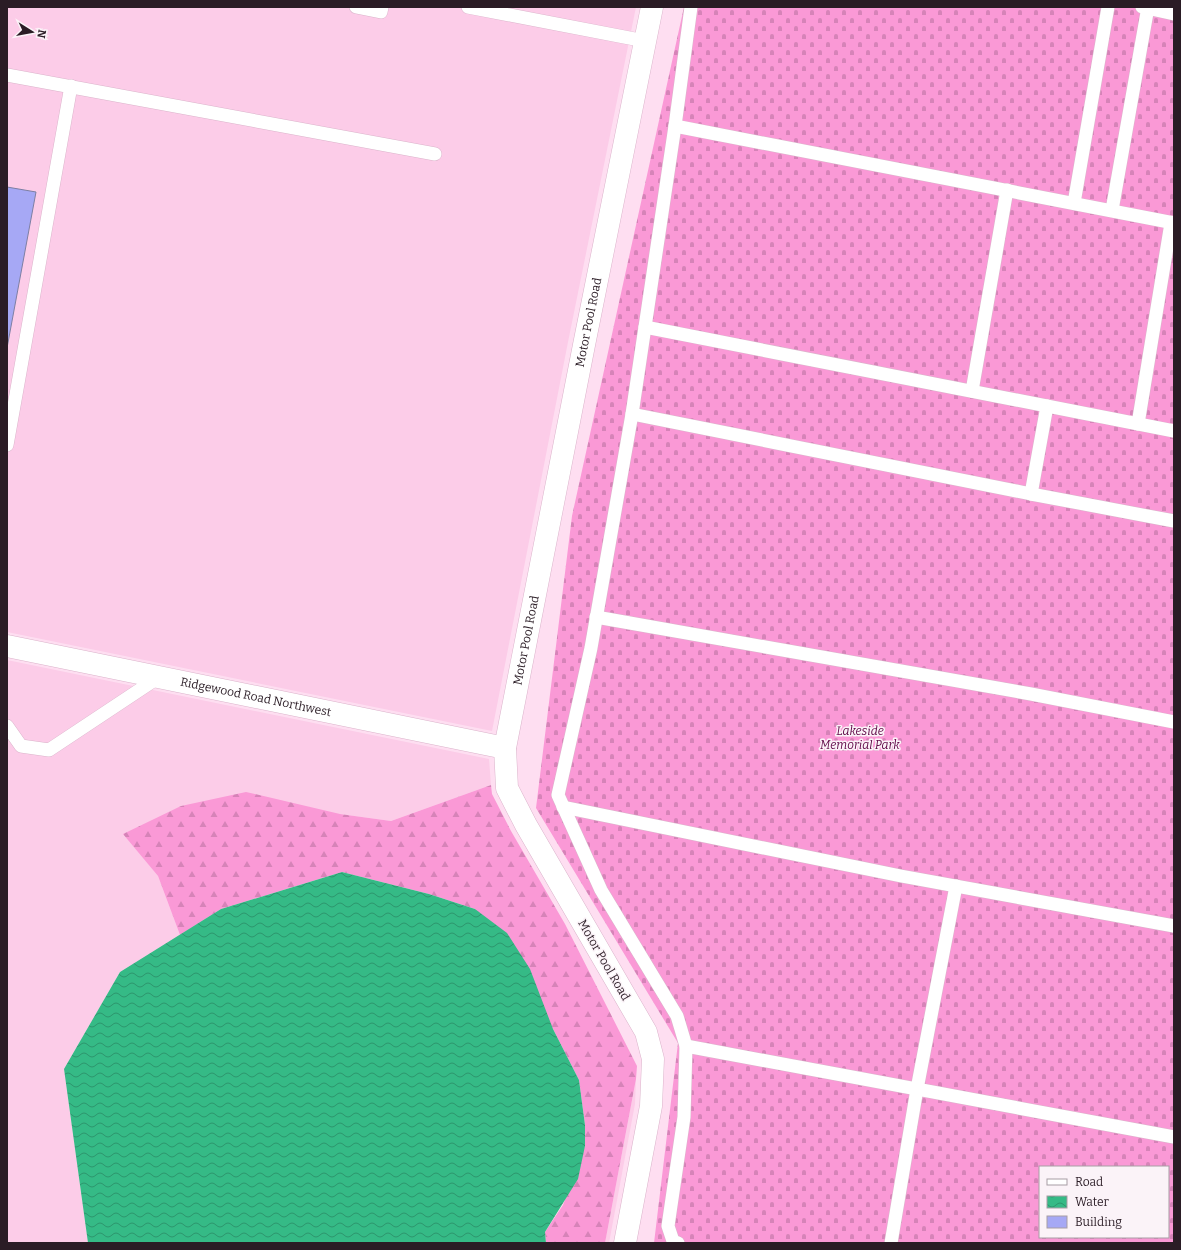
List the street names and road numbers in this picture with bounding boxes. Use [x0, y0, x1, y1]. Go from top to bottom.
street label: Motor Pool Road [573, 276, 604, 368]
street label: Motor Pool Road [510, 594, 542, 686]
street label: Ridgewood Road Northwest [179, 675, 333, 719]
street label: Motor Pool Road [575, 917, 633, 1003]

